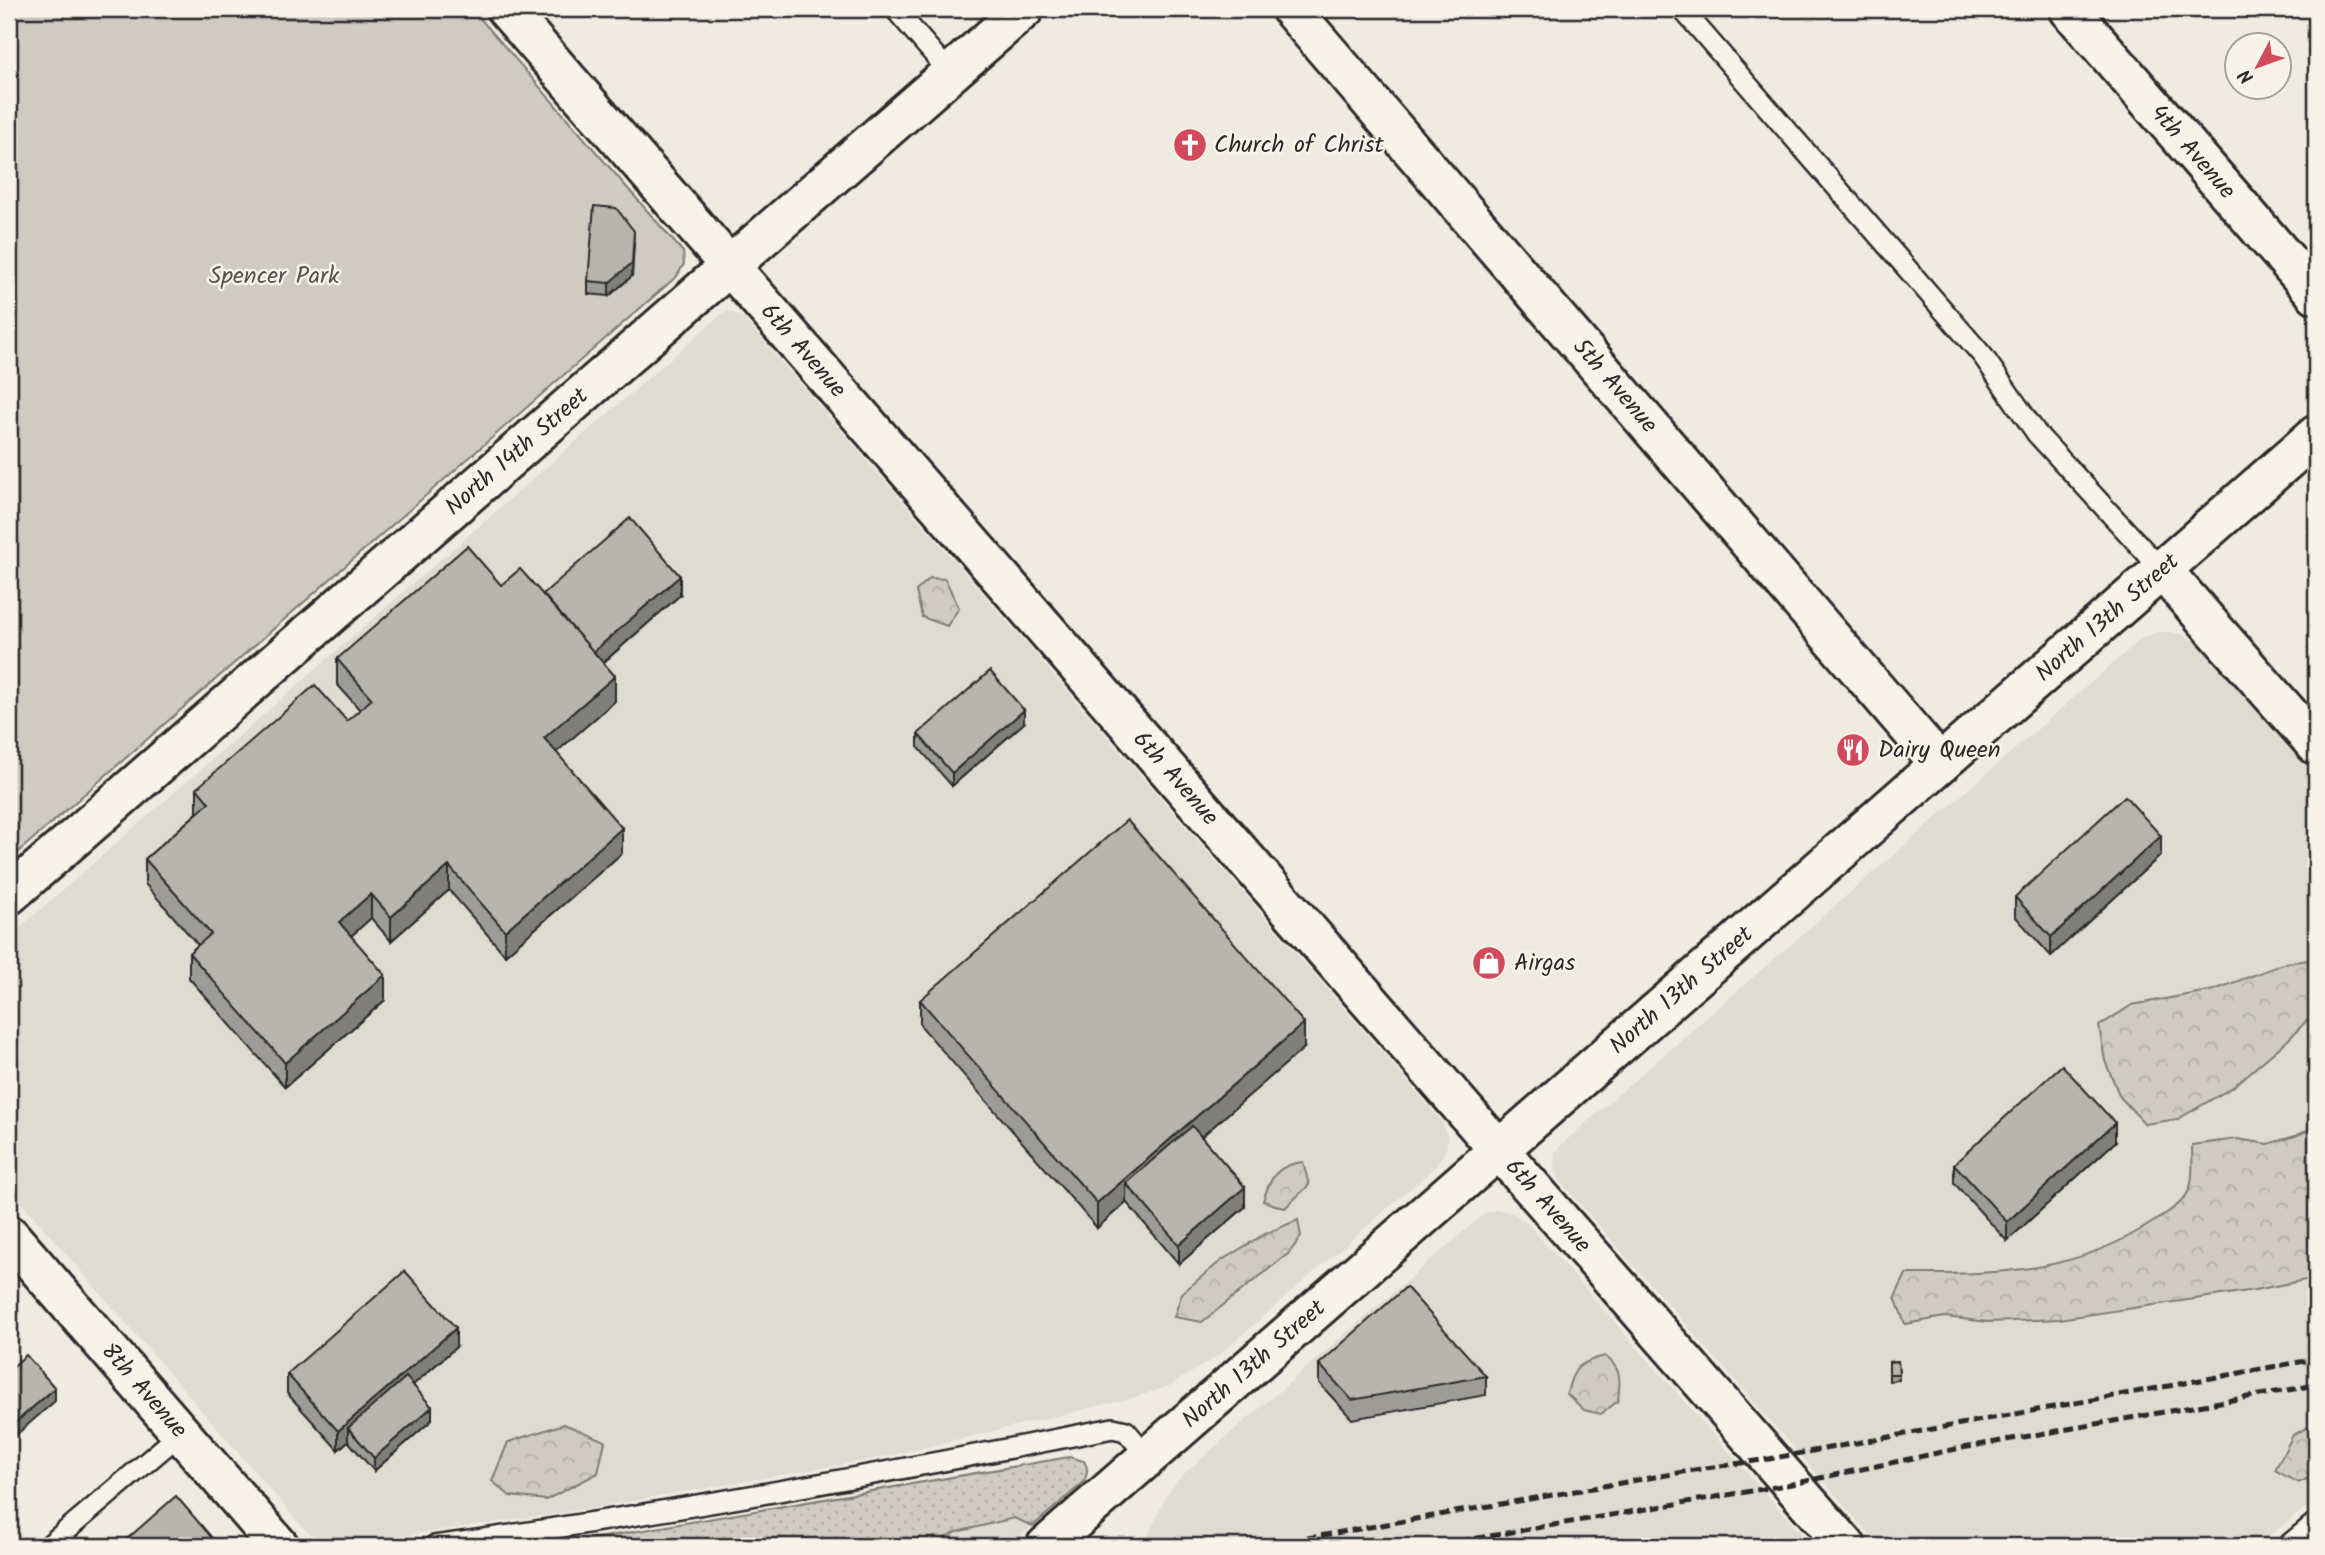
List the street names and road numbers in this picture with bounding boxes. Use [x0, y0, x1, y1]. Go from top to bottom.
street label: 4th Avenue [2140, 95, 2246, 208]
street label: 6th Avenue [751, 294, 856, 407]
street label: 5th Avenue [1563, 329, 1667, 442]
street label: North 14th Street [436, 377, 598, 526]
street label: North 13th Street [2026, 543, 2189, 692]
street label: 6th Avenue [1123, 722, 1228, 835]
street label: North 13th Street [1600, 916, 1763, 1065]
street label: 6th Avenue [1495, 1150, 1601, 1263]
street label: North 13th Street [1173, 1290, 1335, 1438]
street label: 8th Avenue [91, 1334, 197, 1448]

